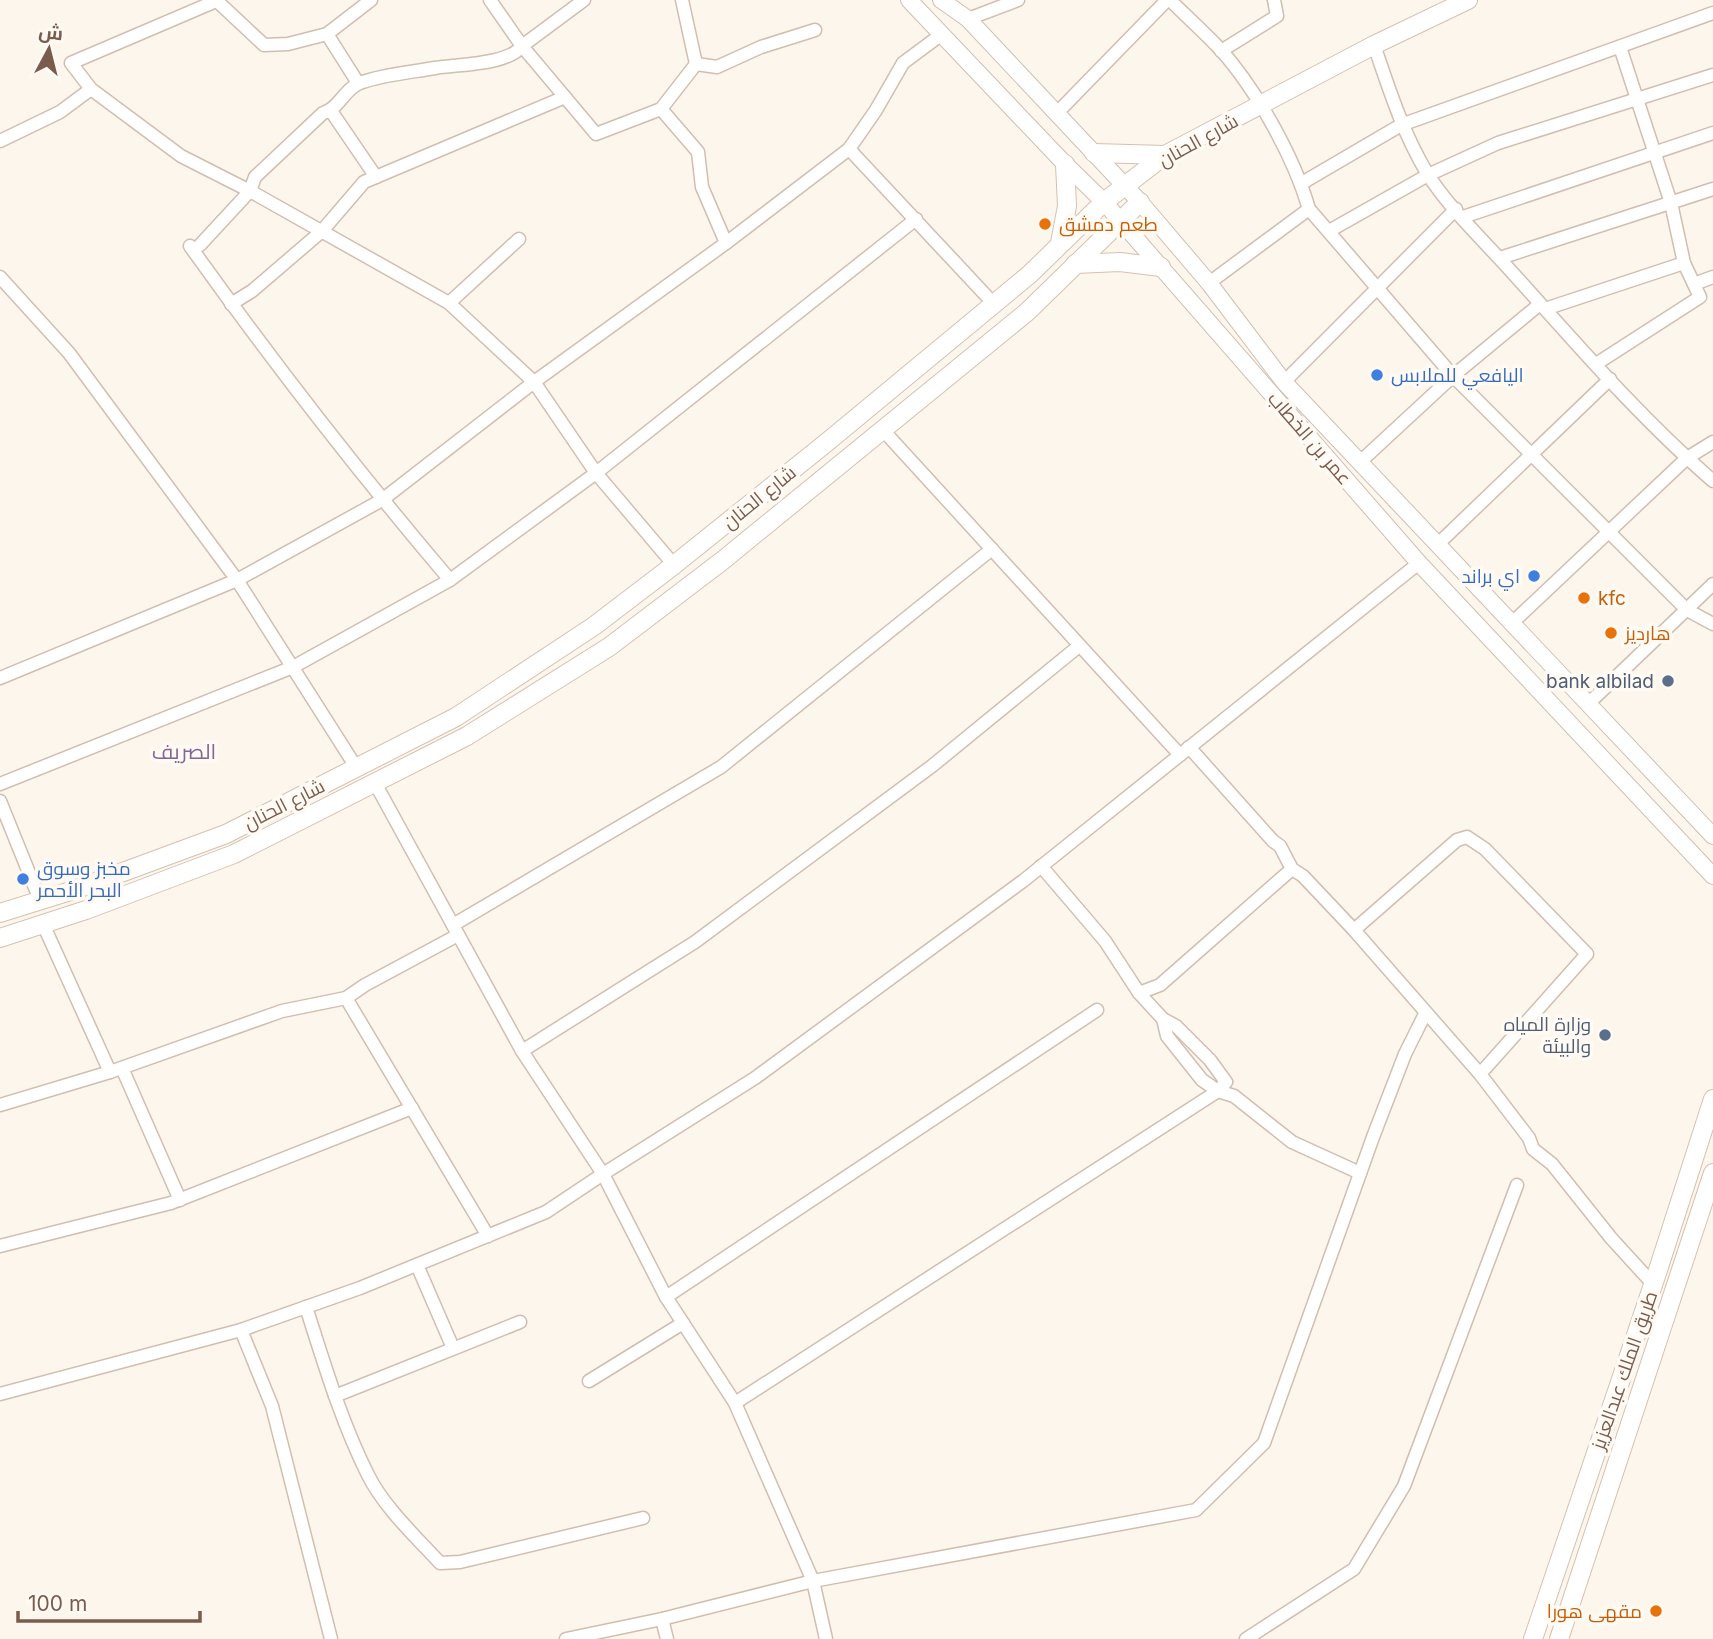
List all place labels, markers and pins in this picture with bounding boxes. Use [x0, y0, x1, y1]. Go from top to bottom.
place label: طعم دمشق [1059, 213, 1158, 238]
marker: طعم دمشق [1037, 216, 1053, 232]
place label: اليافعي للملابس [1391, 364, 1524, 390]
marker: اليافعي للملابس [1369, 367, 1385, 383]
place label: اي براند [1461, 565, 1520, 591]
marker: اي براند [1526, 568, 1542, 584]
place label: kfc [1598, 587, 1626, 610]
marker: kfc [1576, 590, 1592, 606]
place label: هارديز [1624, 622, 1671, 645]
marker: هارديز [1603, 625, 1619, 641]
place label: bank albilad [1546, 670, 1654, 693]
marker: bank albilad [1660, 673, 1676, 689]
place label: مخبز وسوق البحر الأحمر [36, 857, 131, 902]
marker: مخبز وسوق البحر الأحمر [15, 871, 31, 887]
place label: وزارة المياه والبيئة [1504, 1013, 1591, 1058]
marker: وزارة المياه والبيئة [1597, 1027, 1613, 1043]
place label: مقهى هورا [1547, 1600, 1642, 1623]
marker: مقهى هورا [1648, 1603, 1664, 1619]

